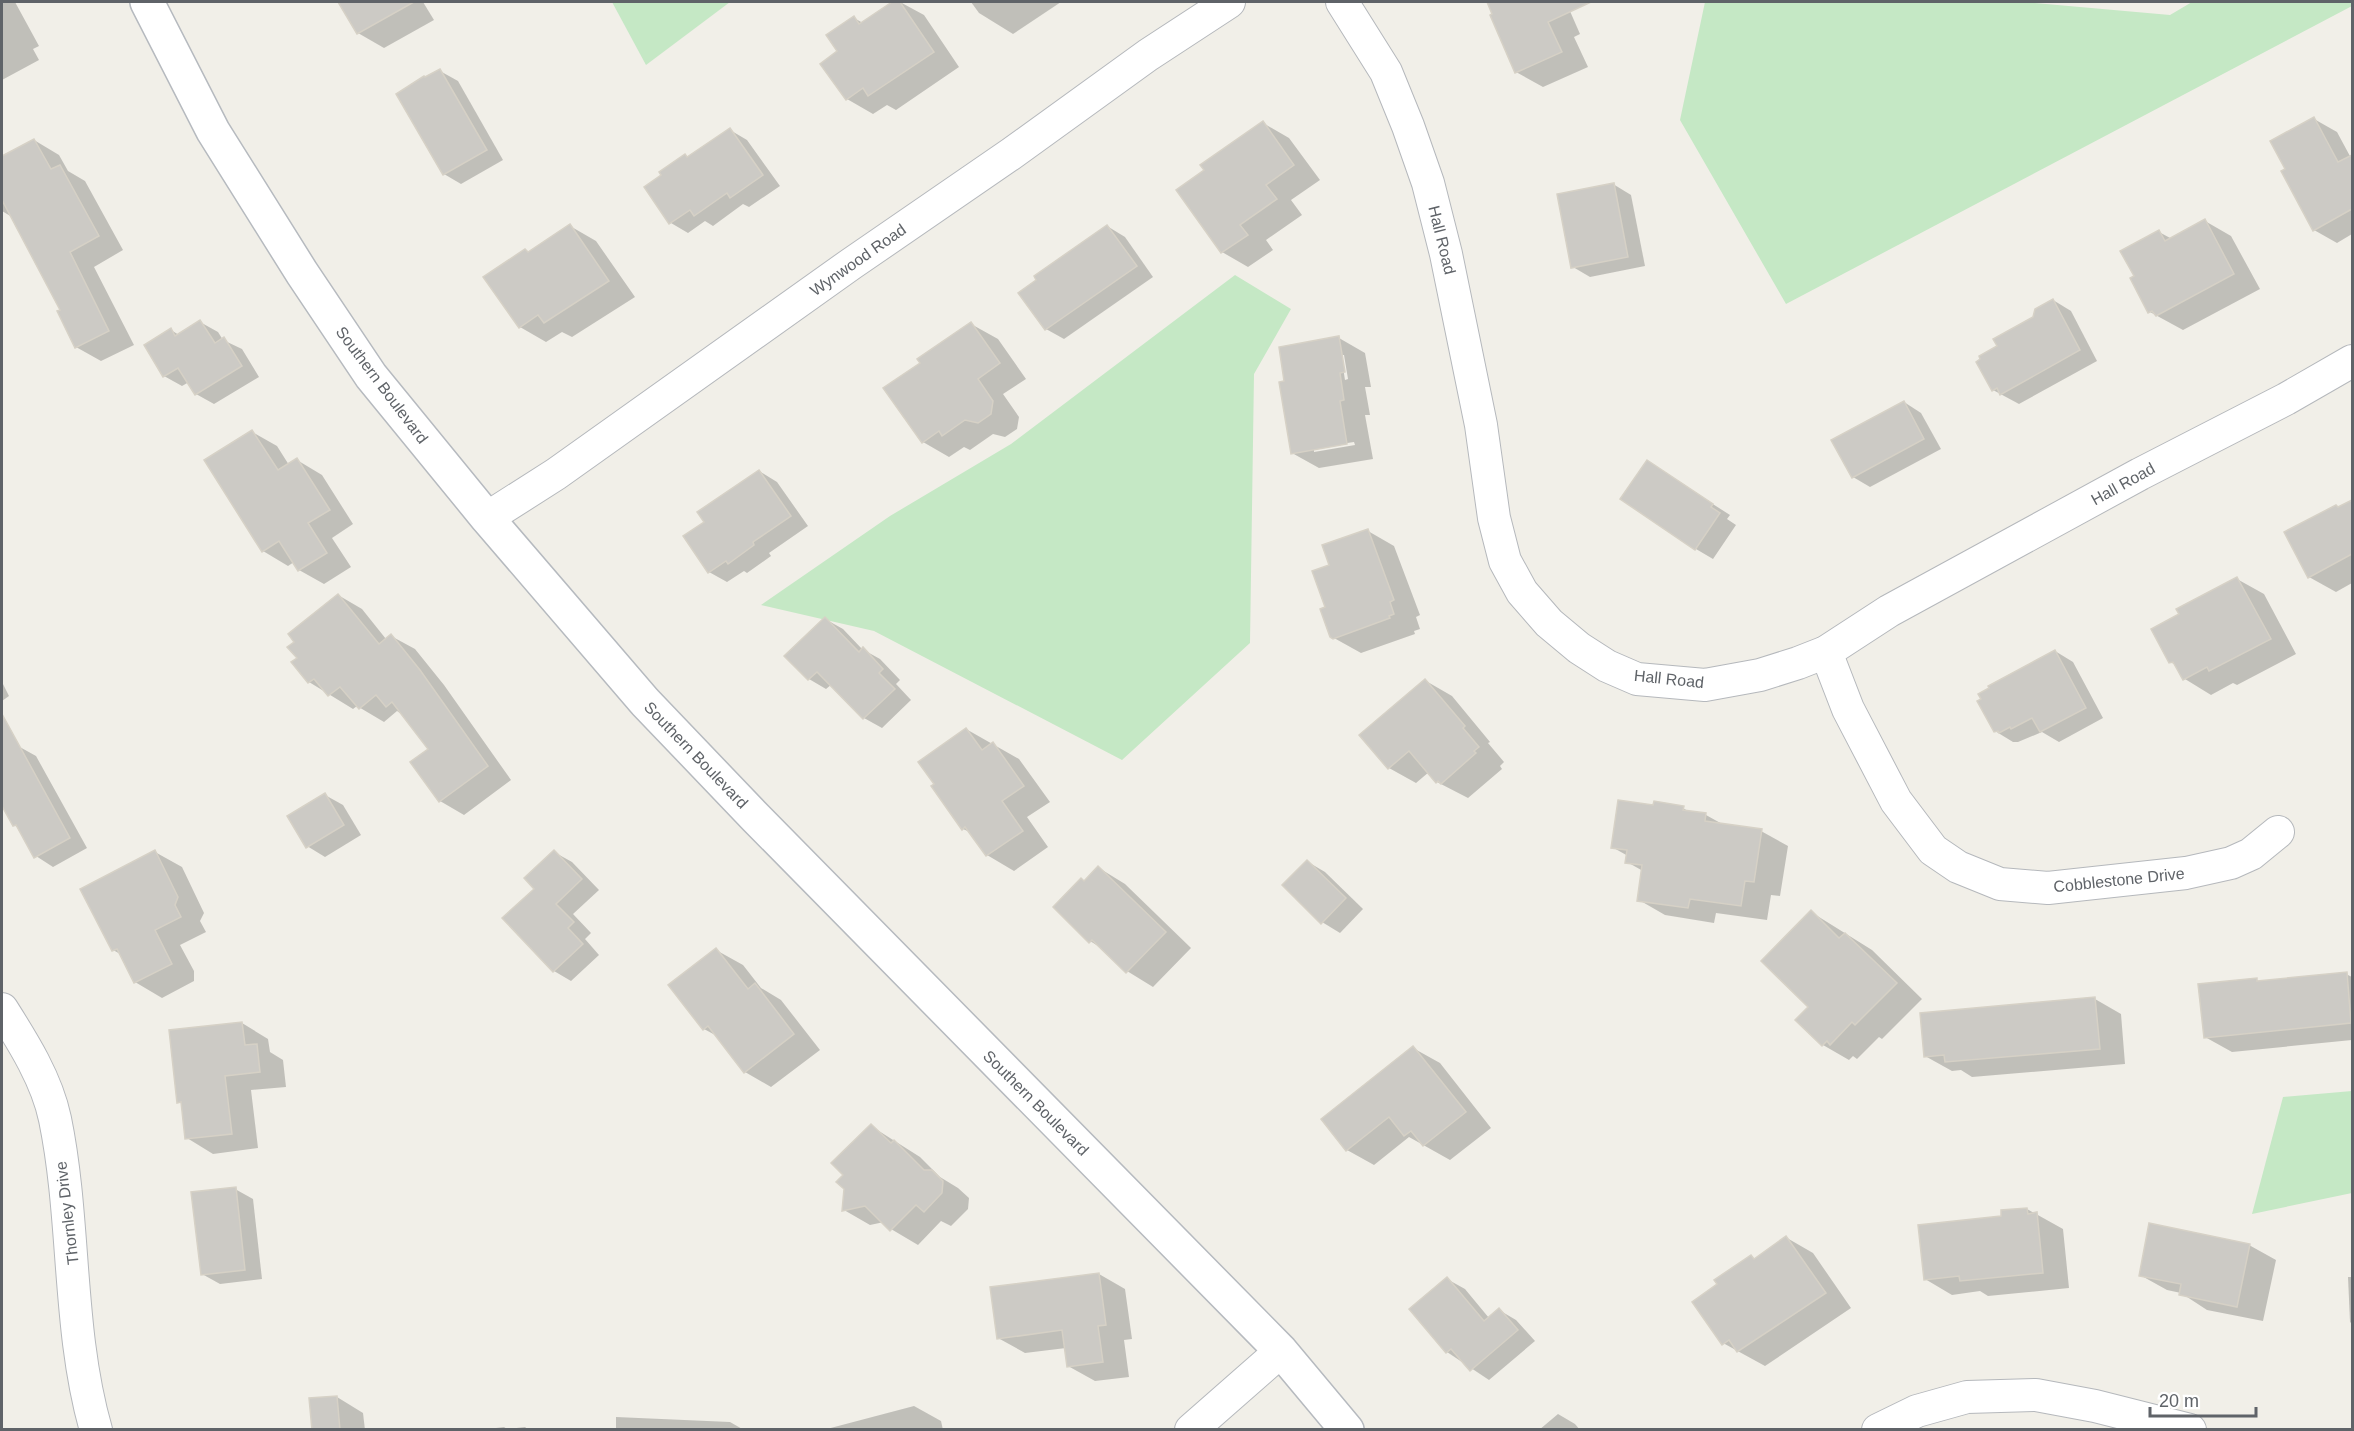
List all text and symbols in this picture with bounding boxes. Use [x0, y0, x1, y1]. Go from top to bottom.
street label: Hall Road [1425, 204, 1459, 276]
street label: Wynwood Road [807, 221, 909, 299]
street label: Southern Boulevard [333, 323, 431, 447]
street label: Hall Road [2088, 460, 2158, 508]
street label: Hall Road [1633, 667, 1705, 691]
street label: Southern Boulevard [641, 698, 751, 812]
street label: Cobblestone Drive [2053, 865, 2185, 895]
street label: Southern Boulevard [980, 1047, 1092, 1159]
street label: Thornley Drive [52, 1160, 82, 1266]
scale bar [2150, 1380, 2256, 1418]
text: 20 m [2159, 1391, 2199, 1411]

